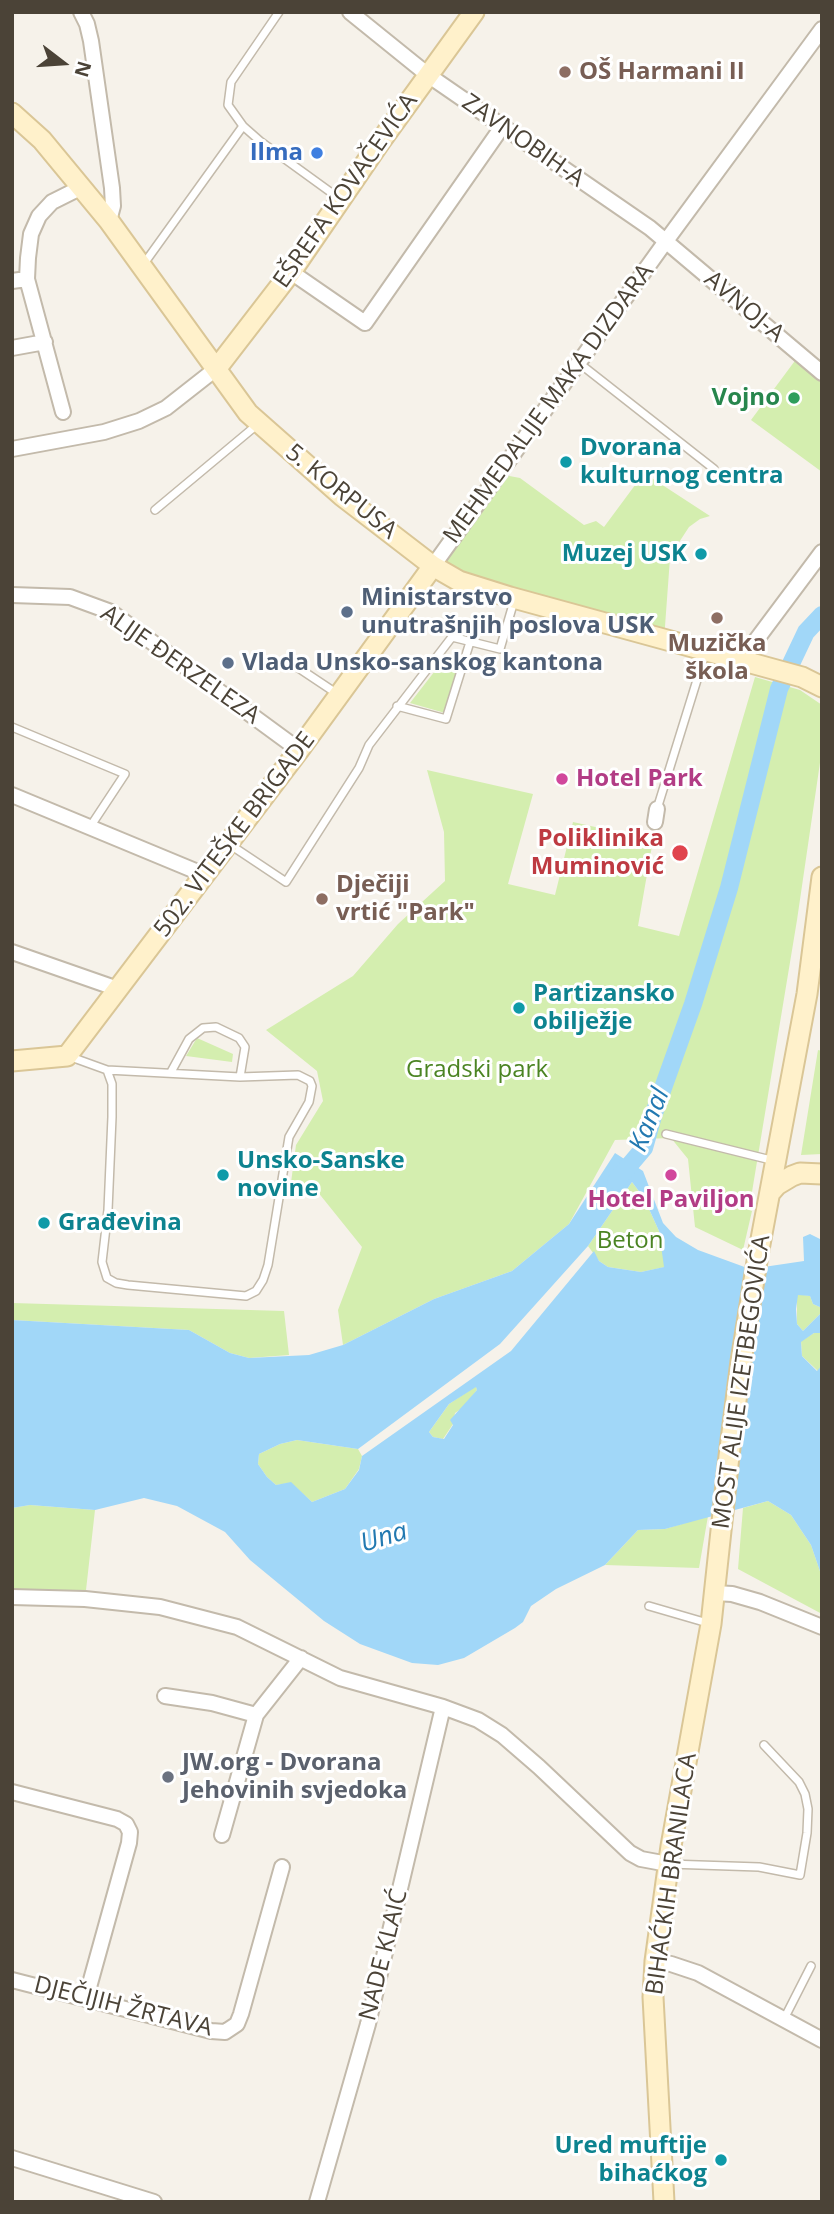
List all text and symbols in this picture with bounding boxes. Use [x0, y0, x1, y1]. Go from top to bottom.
north arrow [28, 28, 98, 98]
text: N [68, 58, 98, 80]
place label: OŠ Harmani II [579, 58, 745, 86]
marker: OŠ Harmani II [557, 64, 573, 80]
street label: EŠREFA KOVAČEVIĆA [268, 88, 424, 294]
street label: ZAVNOBIH-A [456, 88, 590, 194]
place label: Ilma [250, 139, 303, 167]
marker: Ilma [309, 145, 325, 161]
street label: MEHMEDALIJE MAKA DIZDARA [438, 259, 660, 549]
street label: AVNOJ-A [698, 265, 790, 349]
place label: Vojno [712, 384, 780, 412]
marker: Vojno [786, 390, 802, 406]
place label: Dvorana kulturnog centra [580, 434, 784, 490]
street label: 5. KORPUSA [280, 438, 402, 546]
marker: Dvorana kulturnog centra [558, 454, 574, 470]
place label: Muzej USK [562, 540, 687, 568]
marker: Muzej USK [693, 546, 709, 562]
place label: Ministarstvo unutrašnjih poslova USK [361, 584, 654, 640]
street label: ALIJE ĐERZELEZA [95, 599, 265, 731]
marker: Ministarstvo unutrašnjih poslova USK [339, 604, 355, 620]
marker: Muzička škola [709, 610, 725, 626]
place label: Muzička škola [667, 630, 767, 686]
place label: Vlada Unsko-sanskog kantona [242, 649, 603, 677]
marker: Vlada Unsko-sanskog kantona [220, 655, 236, 671]
street label: 502. VITEŠKE BRIGADE [149, 727, 321, 943]
place label: Hotel Park [576, 765, 703, 793]
marker: Hotel Park [554, 771, 570, 787]
place label: Poliklinika Muminović [531, 825, 664, 881]
marker: Poliklinika Muminović [670, 843, 690, 863]
place label: Dječiji vrtić "Park" [336, 871, 475, 927]
marker: Dječiji vrtić "Park" [314, 891, 330, 907]
place label: Partizansko obilježje [533, 980, 675, 1036]
marker: Partizansko obilježje [511, 1000, 527, 1016]
park label: Gradski park [406, 1056, 548, 1084]
water label: Kanal [623, 1084, 677, 1156]
place label: Unsko-Sanske novine [237, 1147, 405, 1203]
marker: Unsko-Sanske novine [215, 1167, 231, 1183]
marker: Hotel Paviljon [663, 1167, 679, 1183]
place label: Hotel Paviljon [587, 1186, 755, 1214]
place label: Građevina [58, 1209, 182, 1237]
marker: Građevina [36, 1215, 52, 1231]
park label: Beton [597, 1227, 663, 1255]
street label: MOST ALIJE IZETBEGOVIĆA [707, 1233, 777, 1531]
water label: Una [357, 1516, 411, 1560]
place label: JW.org - Dvorana Jehovinih svjedoka [182, 1749, 407, 1805]
street label: BIHAĆKIH BRANILACA [641, 1751, 703, 1997]
marker: JW.org - Dvorana Jehovinih svjedoka [160, 1769, 176, 1785]
street label: NADE KLAIĆ [354, 1886, 414, 2024]
street label: DJEČIJIH ŽRTAVA [31, 1971, 215, 2043]
place label: Ured muftije bihaćkog [554, 2132, 707, 2188]
marker: Ured muftije bihaćkog [713, 2152, 729, 2168]

